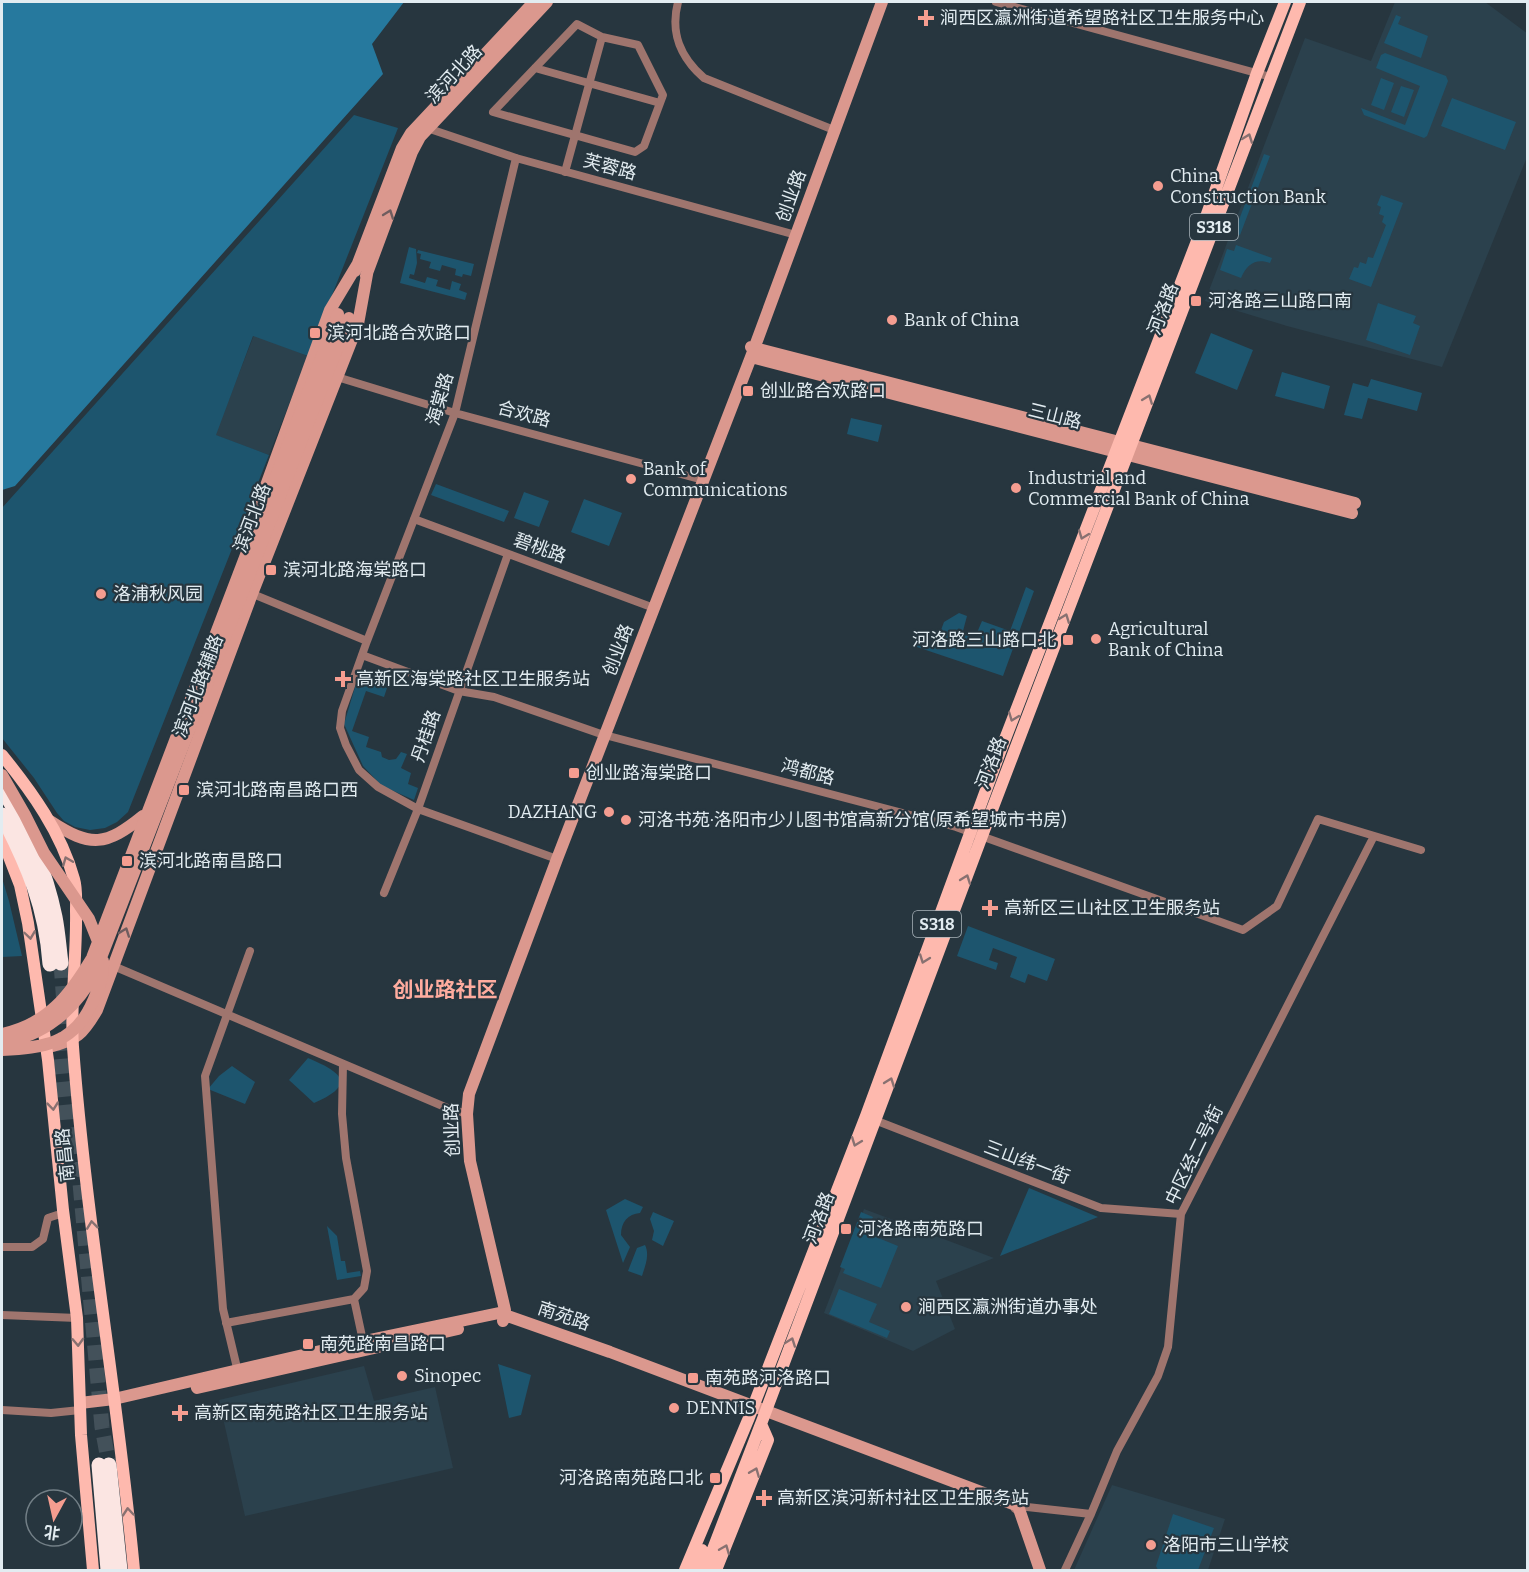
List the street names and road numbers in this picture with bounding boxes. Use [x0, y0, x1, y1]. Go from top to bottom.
street label: 滨河北路 [421, 40, 487, 108]
street label: 芙蓉路 [581, 149, 639, 185]
street label: 创业路 [771, 167, 811, 225]
road number: S318 [1190, 214, 1238, 240]
street label: 河洛路 [1143, 280, 1183, 338]
street label: 海棠路 [422, 370, 458, 428]
street label: 合欢路 [495, 396, 553, 432]
street label: 三山路 [1026, 399, 1084, 433]
street label: 滨河北路 [229, 480, 275, 556]
street label: 碧桃路 [511, 528, 569, 568]
street label: 创业路 [598, 621, 638, 679]
street label: 滨河北路辅路 [168, 632, 228, 740]
street label: 丹桂路 [407, 707, 445, 765]
street label: 河洛路 [971, 734, 1011, 792]
street label: 鸿都路 [779, 754, 837, 790]
road number: S318 [913, 911, 961, 937]
street label: 中区经二号街 [1160, 1102, 1228, 1208]
street label: 创业路 [440, 1103, 464, 1157]
street label: 南昌路 [51, 1127, 79, 1183]
street label: 三山纬一街 [981, 1136, 1073, 1188]
street label: 河洛路 [799, 1189, 839, 1247]
street label: 南苑路 [535, 1297, 593, 1335]

